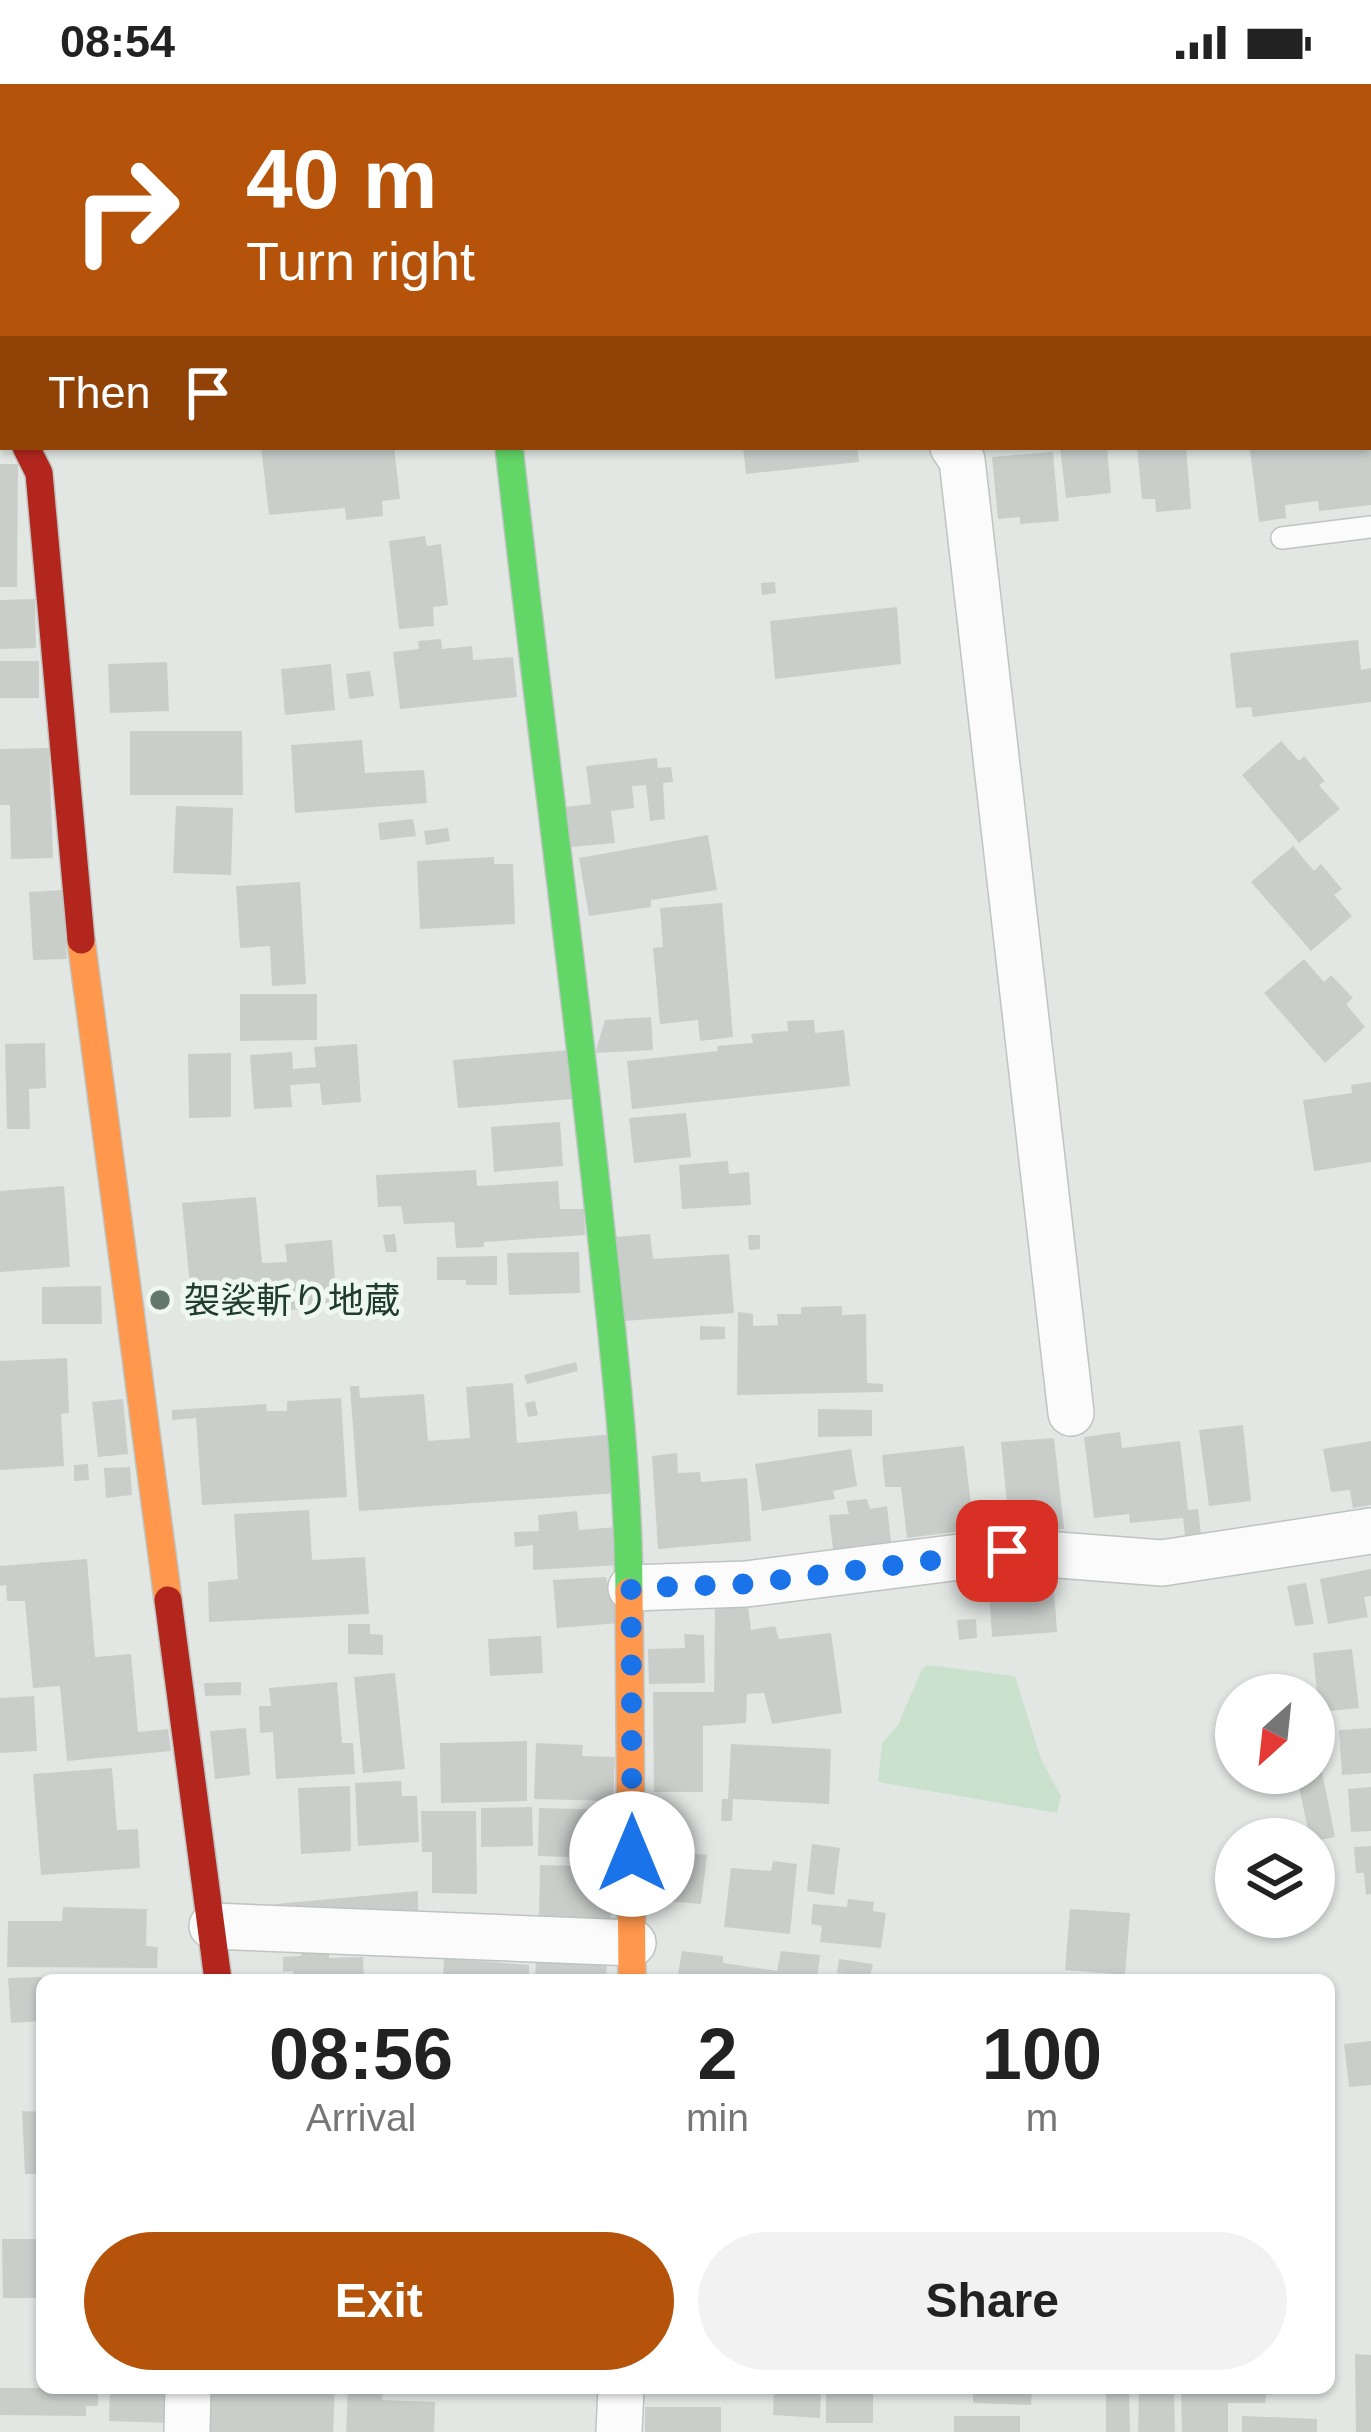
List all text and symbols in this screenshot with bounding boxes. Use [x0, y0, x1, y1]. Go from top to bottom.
text: 08:54 [60, 16, 175, 67]
icon: right [48, 132, 204, 288]
text: 40 m [246, 132, 437, 226]
text: Turn right [246, 231, 475, 291]
icon: arrive [175, 360, 241, 426]
text: Then [48, 367, 151, 418]
place label: 袈裟斬り地蔵 [184, 1280, 400, 1321]
marker: 袈裟斬り地蔵 [147, 1287, 173, 1313]
pin [956, 1500, 1058, 1602]
icon: arrive [974, 1518, 1040, 1584]
north arrow [1215, 1674, 1335, 1794]
map controls [1215, 1674, 1335, 1938]
position arrow [569, 1791, 695, 1917]
button: layers [1215, 1818, 1335, 1938]
text: 08:56 [269, 2014, 453, 2094]
text: 2 [697, 2014, 738, 2094]
text: 100 [982, 2014, 1102, 2094]
text: Arrival [306, 2096, 416, 2139]
text: min [686, 2096, 749, 2139]
text: m [1026, 2096, 1058, 2139]
button: Exit [84, 2232, 674, 2370]
button: Share [698, 2232, 1287, 2370]

